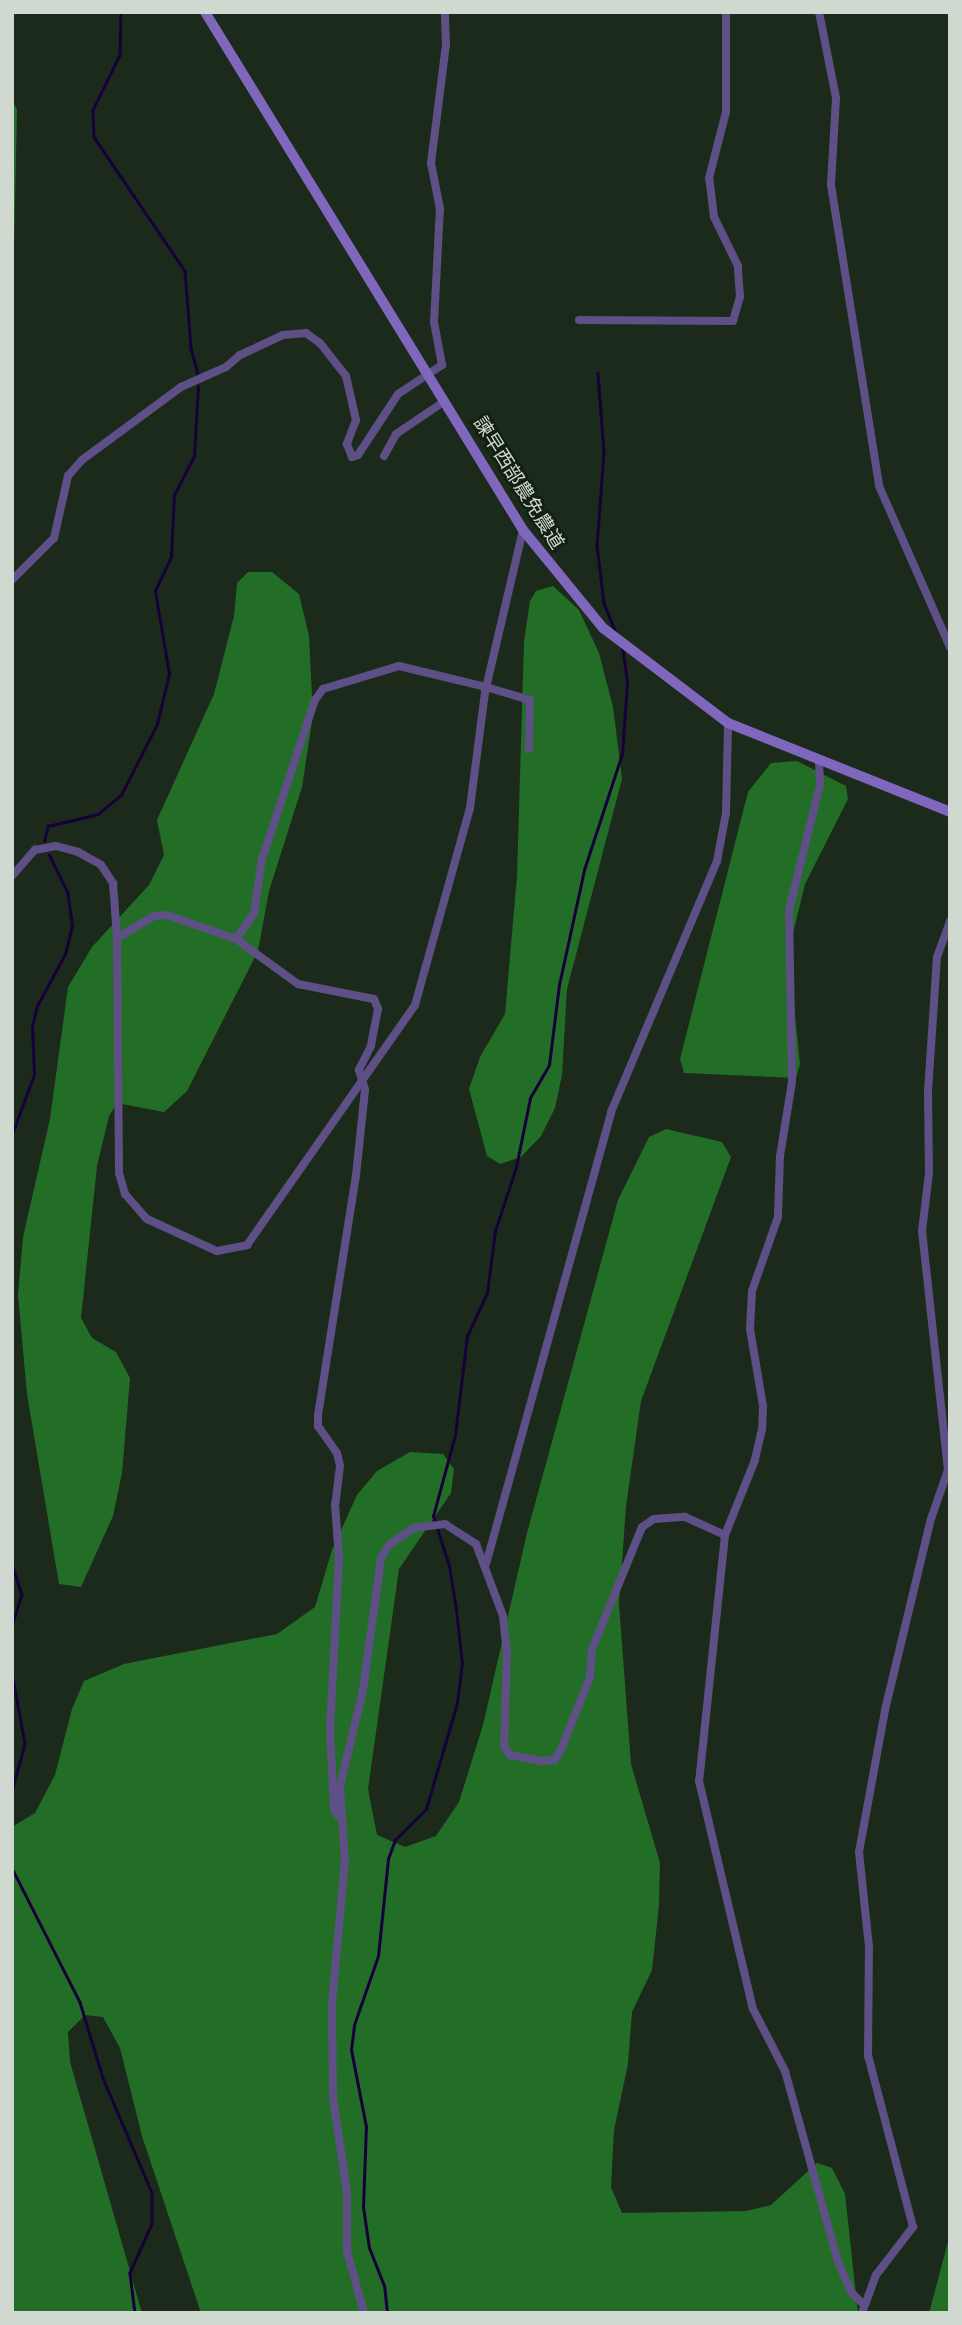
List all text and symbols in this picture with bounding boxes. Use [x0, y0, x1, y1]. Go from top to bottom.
street label: 諫早西部農免農道 [467, 414, 567, 554]

